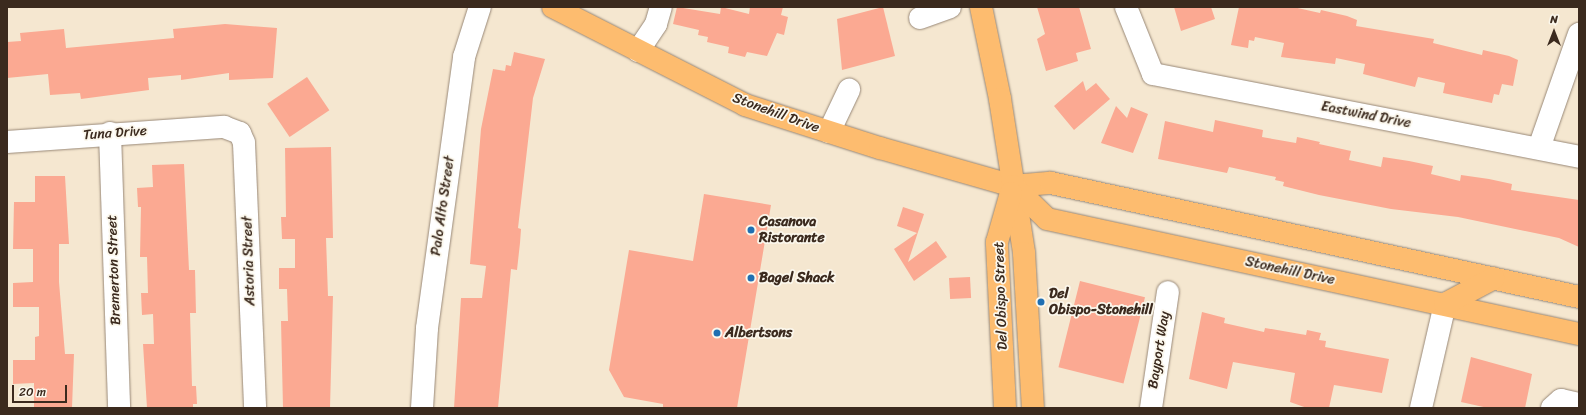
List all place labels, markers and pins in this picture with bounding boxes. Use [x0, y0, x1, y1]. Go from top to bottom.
place label: Casanova Ristorante [759, 214, 825, 246]
marker: Casanova Ristorante [746, 225, 756, 235]
place label: Bagel Shack [759, 270, 834, 286]
marker: Bagel Shack [746, 273, 756, 283]
place label: Del Obispo-Stonehill [1049, 286, 1153, 318]
marker: Del Obispo-Stonehill [1036, 297, 1046, 307]
place label: Albertsons [725, 325, 792, 341]
marker: Albertsons [712, 328, 722, 338]

